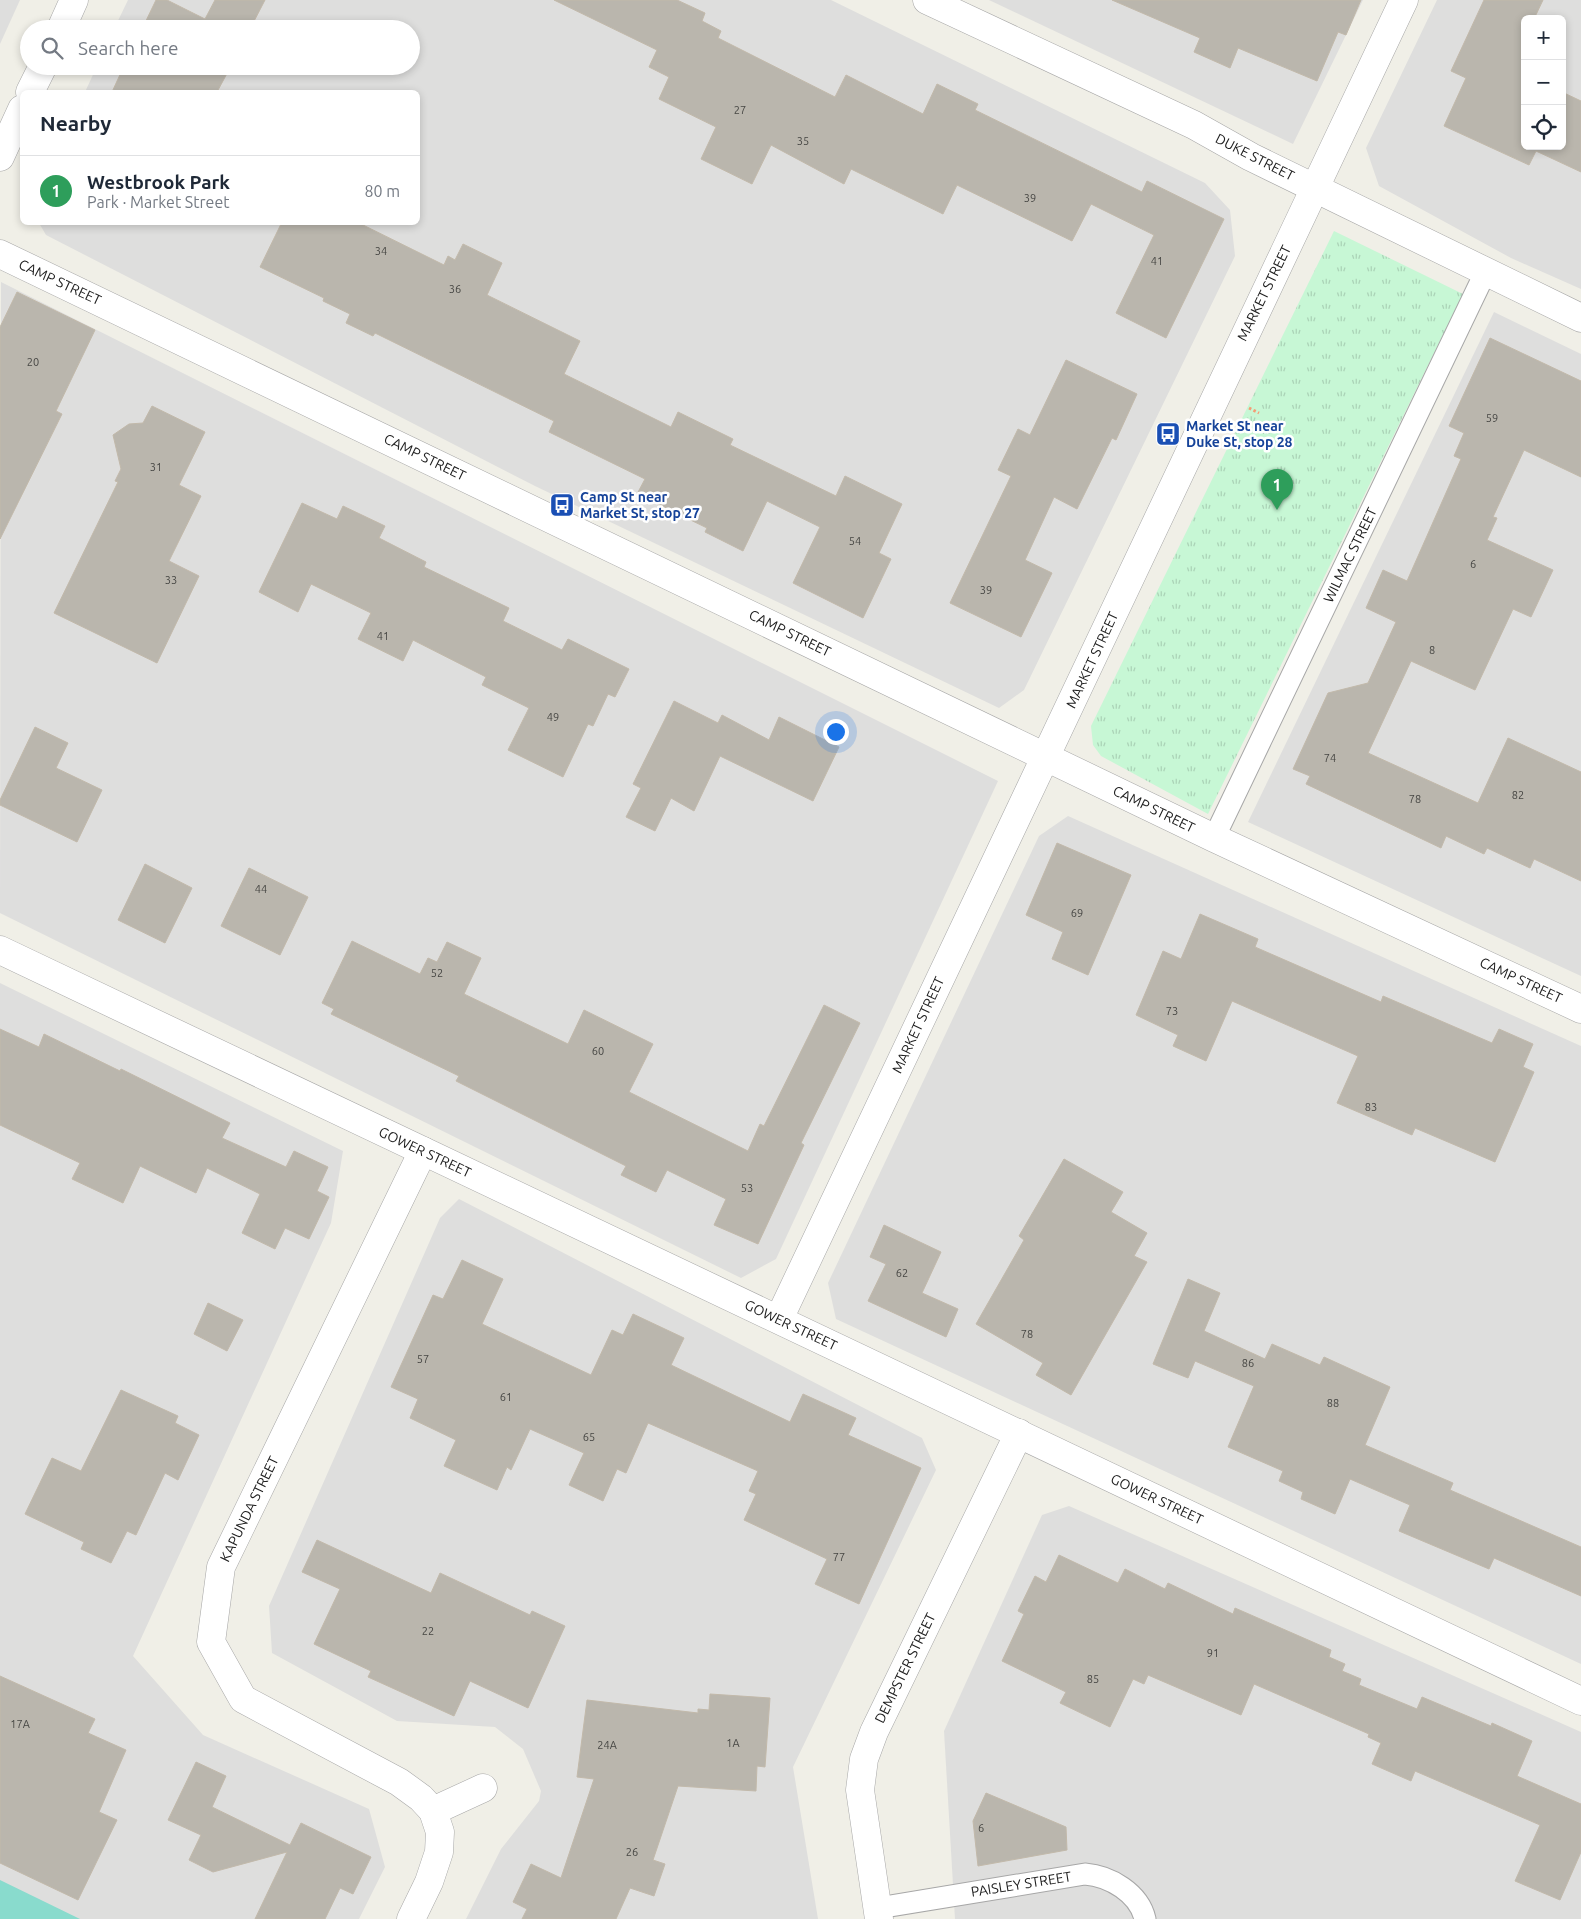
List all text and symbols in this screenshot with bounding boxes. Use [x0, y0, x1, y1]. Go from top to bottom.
map controls [1521, 15, 1566, 150]
button: + [1521, 15, 1566, 60]
search box [20, 20, 420, 75]
icon: search [38, 34, 66, 62]
text: Search here [78, 37, 178, 59]
button: − [1521, 60, 1566, 105]
house number: 27 [734, 104, 746, 116]
button: locate [1521, 105, 1566, 150]
text: Nearby [40, 111, 111, 135]
street label: DUKE STREET [1213, 130, 1297, 184]
house number: 35 [797, 135, 809, 147]
text: Westbrook Park [87, 171, 230, 193]
text: 1 [51, 182, 61, 200]
text: 80 m [364, 182, 400, 200]
house number: 39 [1024, 192, 1036, 204]
text: Park · Market Street [87, 193, 230, 211]
street label: MARKET STREET [1234, 242, 1294, 344]
house number: 34 [375, 245, 387, 257]
house number: 41 [1151, 255, 1163, 267]
street label: CAMP STREET [16, 256, 104, 308]
house number: 36 [449, 283, 461, 295]
house number: 20 [27, 356, 39, 368]
house number: 59 [1486, 412, 1498, 424]
place label: Market St near Duke St, stop 28 [1186, 418, 1293, 450]
bus stop icon: Market St near Duke St, stop 28 [1155, 421, 1181, 447]
street label: CAMP STREET [381, 430, 469, 484]
house number: 31 [150, 461, 162, 473]
pin: 1 [1261, 469, 1293, 510]
place label: Camp St near Market St, stop 27 [580, 489, 700, 521]
bus stop icon: Camp St near Market St, stop 27 [549, 492, 575, 518]
street label: WILMAC STREET [1320, 505, 1380, 605]
house number: 54 [849, 535, 861, 547]
house number: 6 [1470, 558, 1476, 570]
house number: 33 [165, 574, 177, 586]
house number: 39 [980, 584, 992, 596]
street label: CAMP STREET [746, 606, 834, 660]
street label: MARKET STREET [1063, 609, 1121, 711]
house number: 41 [377, 630, 389, 642]
house number: 8 [1429, 644, 1435, 656]
house number: 49 [547, 711, 559, 723]
your location [823, 719, 849, 745]
house number: 74 [1324, 752, 1336, 764]
street label: CAMP STREET [1110, 782, 1198, 836]
house number: 82 [1512, 789, 1524, 801]
house number: 78 [1409, 793, 1421, 805]
house number: 44 [255, 883, 267, 895]
house number: 69 [1071, 907, 1083, 919]
street label: CAMP STREET [1477, 954, 1565, 1006]
house number: 52 [431, 967, 443, 979]
street label: MARKET STREET [889, 974, 947, 1076]
house number: 73 [1166, 1005, 1178, 1017]
house number: 60 [592, 1045, 604, 1057]
house number: 83 [1365, 1101, 1377, 1113]
street label: GOWER STREET [376, 1124, 474, 1181]
house number: 53 [741, 1182, 753, 1194]
house number: 62 [896, 1267, 908, 1279]
street label: GOWER STREET [742, 1297, 840, 1354]
house number: 78 [1021, 1328, 1033, 1340]
house number: 57 [417, 1353, 429, 1365]
house number: 86 [1242, 1357, 1254, 1369]
house number: 61 [500, 1391, 512, 1403]
house number: 88 [1327, 1397, 1339, 1409]
house number: 65 [583, 1431, 595, 1443]
street label: KAPUNDA STREET [217, 1453, 282, 1564]
street label: GOWER STREET [1108, 1471, 1206, 1528]
house number: 77 [833, 1551, 845, 1563]
street label: DEMPSTER STREET [871, 1610, 939, 1726]
house number: 22 [422, 1625, 434, 1637]
house number: 91 [1207, 1647, 1219, 1659]
house number: 85 [1087, 1673, 1099, 1685]
house number: 17A [10, 1718, 31, 1730]
house number: 1A [726, 1737, 741, 1749]
house number: 24A [597, 1739, 618, 1751]
house number: 6 [978, 1822, 984, 1834]
house number: 26 [626, 1846, 638, 1858]
street label: PAISLEY STREET [970, 1868, 1073, 1900]

